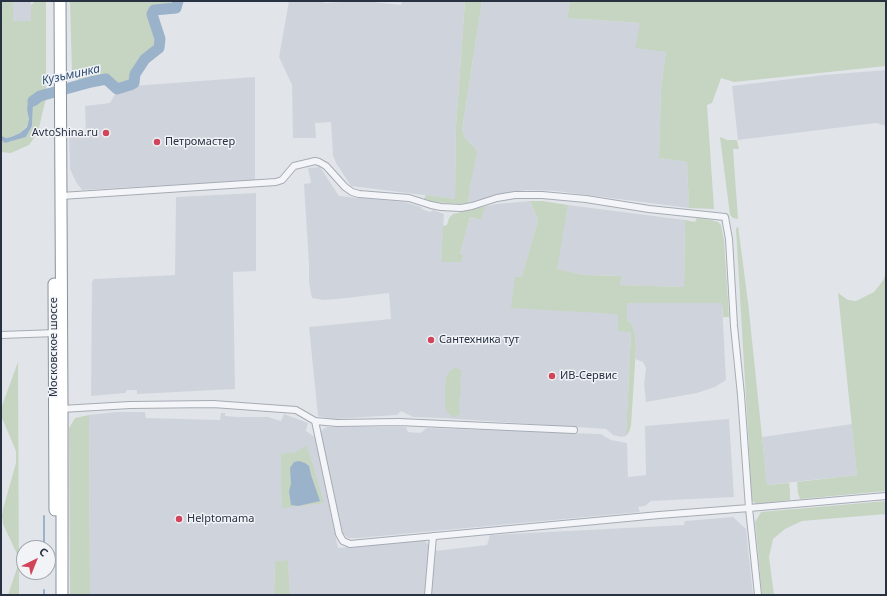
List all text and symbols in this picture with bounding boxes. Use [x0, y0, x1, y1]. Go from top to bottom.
water label: Кузьминка [41, 62, 101, 88]
place label: AvtoShina.ru [32, 126, 98, 140]
marker: AvtoShina.ru [101, 128, 111, 138]
place label: Петромастер [165, 135, 235, 149]
marker: Петромастер [152, 137, 162, 147]
street label: Московское шоссе [47, 297, 61, 397]
place label: Сантехника тут [439, 333, 519, 347]
marker: Сантехника тут [426, 335, 436, 345]
place label: ИВ-Сервис [560, 369, 617, 383]
marker: ИВ-Сервис [547, 371, 557, 381]
place label: Helptomama [187, 512, 254, 526]
marker: Helptomama [174, 514, 184, 524]
north arrow [16, 540, 56, 580]
text: С [36, 544, 52, 559]

